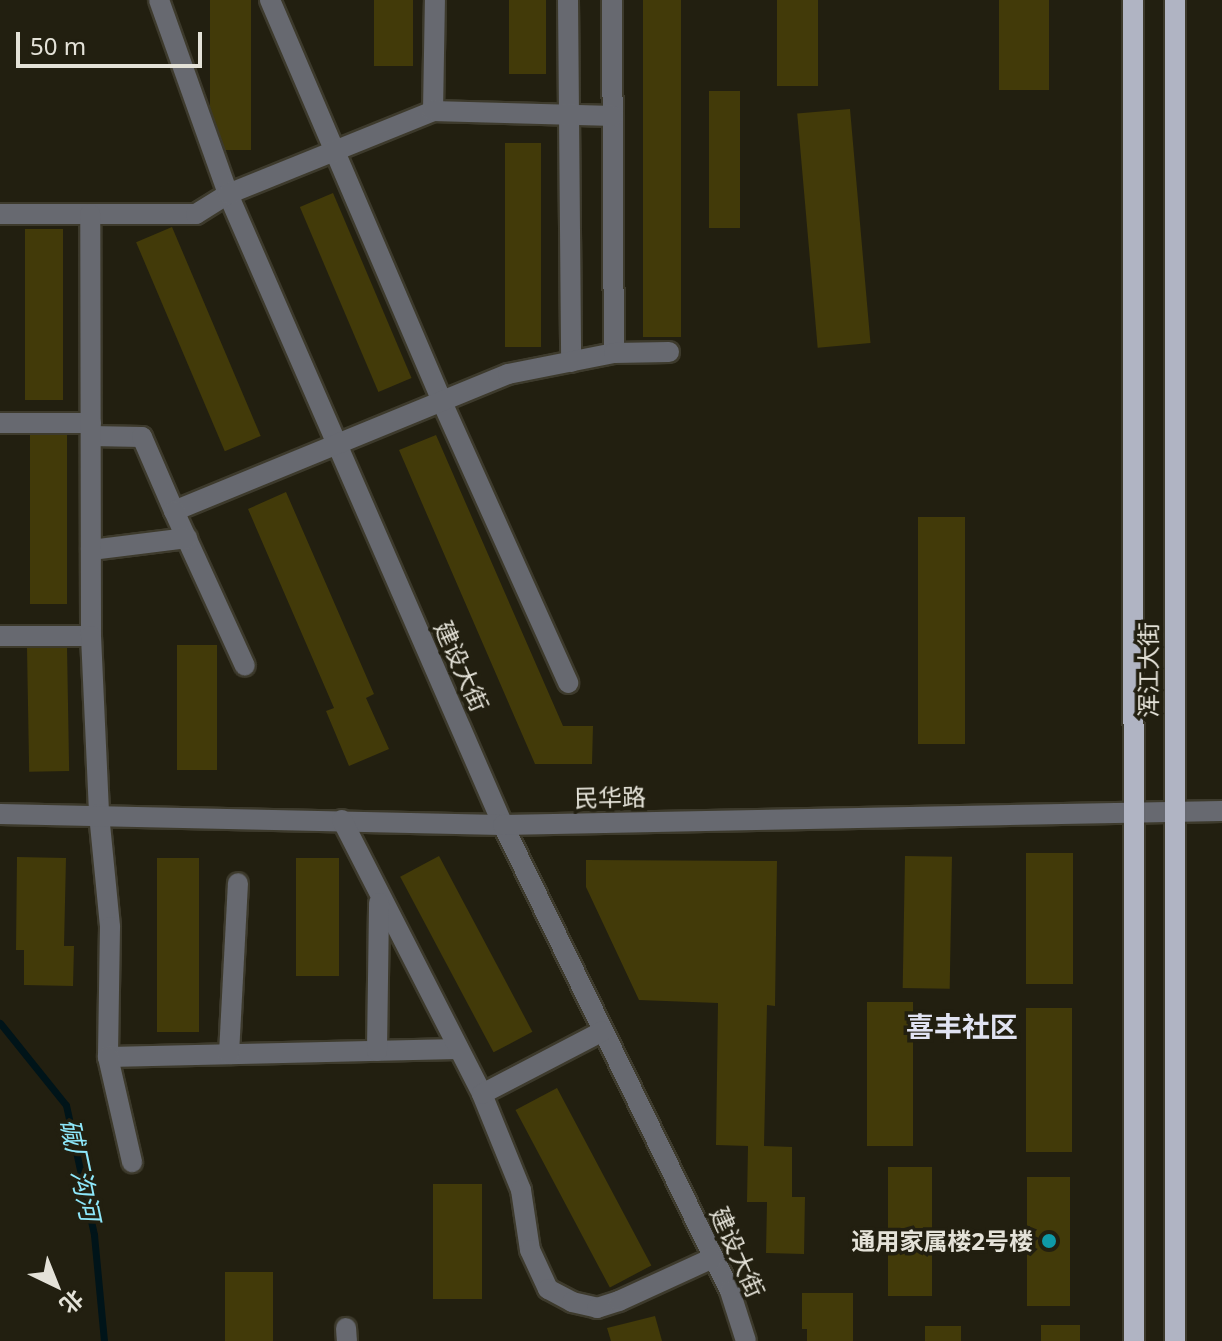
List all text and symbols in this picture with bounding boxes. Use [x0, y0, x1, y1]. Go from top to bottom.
scale bar [20, 16, 206, 66]
text: 50 m [30, 29, 86, 62]
street label: 建设大街 [429, 616, 495, 716]
street label: 浑江大街 [1134, 622, 1162, 718]
street label: 民华路 [574, 782, 646, 812]
district label: 喜丰社区 [906, 1009, 1018, 1043]
water label: 碱厂沟河 [54, 1116, 106, 1224]
street label: 建设大街 [705, 1202, 771, 1302]
place label: 通用家属楼2号楼 [851, 1227, 1033, 1255]
marker: 通用家属楼2号楼 [1040, 1232, 1058, 1250]
north arrow [16, 1245, 96, 1325]
text: 北 [54, 1284, 91, 1321]

